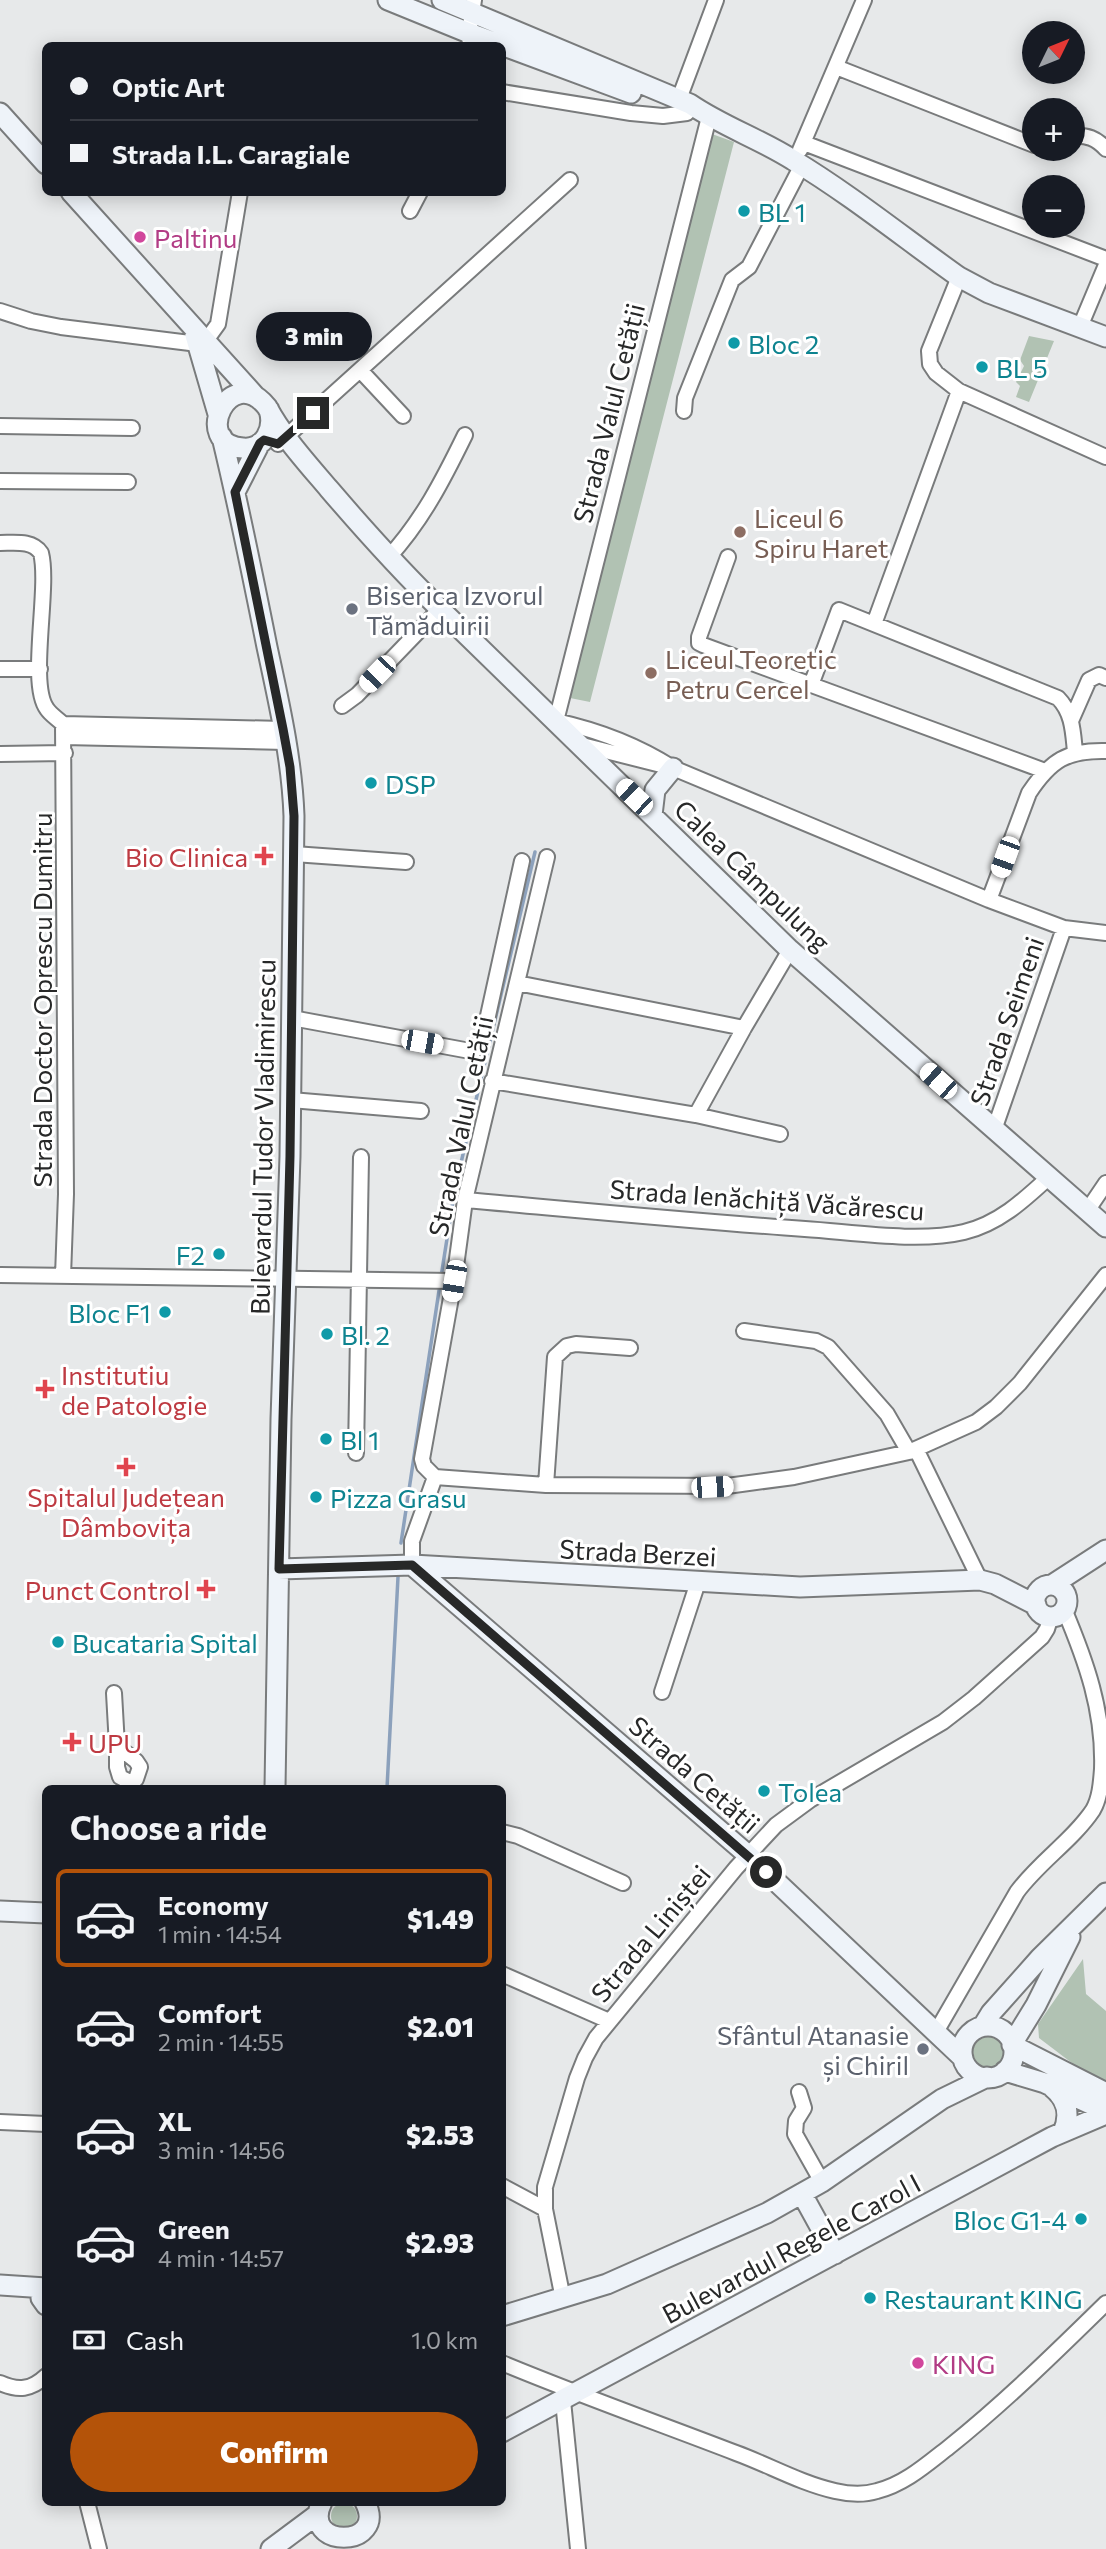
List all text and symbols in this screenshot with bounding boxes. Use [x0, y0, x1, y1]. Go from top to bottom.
north arrow [1022, 21, 1085, 84]
map controls [1022, 21, 1085, 238]
text: Optic Art [112, 71, 225, 102]
button: + [1022, 98, 1085, 161]
text: Strada I.L. Caragiale [112, 138, 350, 169]
button: − [1022, 175, 1085, 238]
place label: BL 1 [758, 196, 806, 227]
marker: BL 1 [736, 203, 752, 219]
place label: Paltinu [154, 222, 237, 253]
marker: Paltinu [132, 229, 148, 245]
street label: Strada Valul Cetății [566, 300, 652, 527]
callout: 3 min [255, 312, 371, 360]
text: 3 min [285, 322, 343, 350]
place label: Bloc 2 [748, 328, 819, 359]
marker: Bloc 2 [726, 335, 742, 351]
place label: BL 5 [996, 352, 1048, 383]
marker: BL 5 [974, 359, 990, 375]
route end [297, 397, 329, 429]
place label: Liceul 6 Spiru Haret [754, 502, 888, 563]
marker: Liceul 6 Spiru Haret [732, 524, 748, 540]
place label: Biserica Izvorul Tămăduirii [366, 579, 544, 640]
marker: Biserica Izvorul Tămăduirii [344, 601, 360, 617]
place label: Liceul Teoretic Petru Cercel [665, 643, 837, 704]
car [355, 652, 400, 696]
marker: Liceul Teoretic Petru Cercel [643, 665, 659, 681]
place label: DSP [385, 768, 436, 799]
marker: DSP [363, 775, 379, 791]
car [612, 775, 657, 819]
street label: Calea Câmpulung [669, 793, 837, 957]
street label: Strada Doctor Oprescu Dumitru [26, 813, 57, 1187]
car [988, 834, 1023, 880]
place label: Bio Clinica [125, 841, 248, 872]
marker: Bio Clinica [254, 846, 274, 866]
street label: Strada Seimeni [963, 932, 1049, 1110]
street label: Bulevardul Tudor Vladimirescu [243, 959, 281, 1315]
street label: Strada Valul Cetății [421, 1013, 501, 1240]
car [400, 1028, 445, 1056]
car [916, 1059, 961, 1103]
street label: Strada Ienăchiță Văcărescu [609, 1173, 925, 1227]
place label: F2 [176, 1239, 205, 1270]
marker: F2 [211, 1246, 227, 1262]
car [441, 1258, 468, 1304]
place label: Bloc F1 [68, 1297, 151, 1328]
marker: Bloc F1 [157, 1304, 173, 1320]
place label: Bl. 2 [341, 1319, 390, 1350]
marker: Bl. 2 [319, 1326, 335, 1342]
place label: Institutiu de Patologie [61, 1359, 207, 1420]
marker: Institutiu de Patologie [35, 1379, 55, 1399]
place label: Bl 1 [340, 1424, 379, 1455]
marker: Bl 1 [318, 1431, 334, 1447]
marker: Spitalul Județean Dâmbovița [116, 1457, 136, 1477]
car [691, 1475, 734, 1499]
place label: Spitalul Județean Dâmbovița [27, 1481, 225, 1544]
place label: Pizza Grasu [330, 1482, 467, 1513]
marker: Pizza Grasu [308, 1489, 324, 1505]
street label: Strada Berzei [559, 1532, 717, 1572]
place label: Punct Control [25, 1574, 190, 1605]
marker: Punct Control [196, 1579, 216, 1599]
place label: Bucataria Spital [72, 1627, 258, 1658]
marker: Bucataria Spital [50, 1634, 66, 1650]
street label: Strada Cetății [622, 1709, 766, 1841]
place label: UPU [88, 1727, 142, 1758]
marker: UPU [62, 1732, 82, 1752]
place label: Tolea [778, 1776, 842, 1807]
marker: Tolea [756, 1783, 772, 1799]
text: Choose a ride [70, 1807, 267, 1847]
route start [750, 1856, 782, 1888]
street label: Strada Liniștei [584, 1858, 718, 2009]
icon: car [74, 1887, 137, 1950]
text: Economy [158, 1889, 269, 1920]
text: $1.49 [407, 1903, 474, 1934]
text: 1 min · 14:54 [158, 1920, 282, 1948]
icon: car [74, 1995, 137, 2058]
text: Comfort [158, 1997, 261, 2028]
text: $2.01 [407, 2011, 474, 2042]
place label: Sfântul Atanasie și Chiril [717, 2019, 909, 2082]
text: 2 min · 14:55 [158, 2028, 284, 2056]
marker: Sfântul Atanasie și Chiril [915, 2041, 931, 2057]
icon: car [74, 2103, 137, 2166]
text: XL [158, 2105, 192, 2136]
text: $2.53 [406, 2119, 474, 2150]
text: 3 min · 14:56 [158, 2136, 285, 2164]
street label: Bulevardul Regele Carol I [657, 2167, 925, 2329]
place label: Bloc G1-4 [953, 2204, 1067, 2235]
icon: car [74, 2211, 137, 2274]
marker: Bloc G1-4 [1073, 2211, 1089, 2227]
text: Green [158, 2213, 230, 2244]
text: $2.93 [406, 2227, 474, 2258]
text: 4 min · 14:57 [158, 2244, 284, 2272]
place label: Restaurant KING [884, 2283, 1082, 2314]
marker: Restaurant KING [862, 2290, 878, 2306]
icon: cash [70, 2321, 108, 2359]
text: Cash [126, 2324, 184, 2355]
text: 1.0 km [411, 2326, 478, 2354]
place label: KING [932, 2348, 995, 2379]
marker: KING [910, 2355, 926, 2371]
button: Confirm [70, 2412, 478, 2492]

